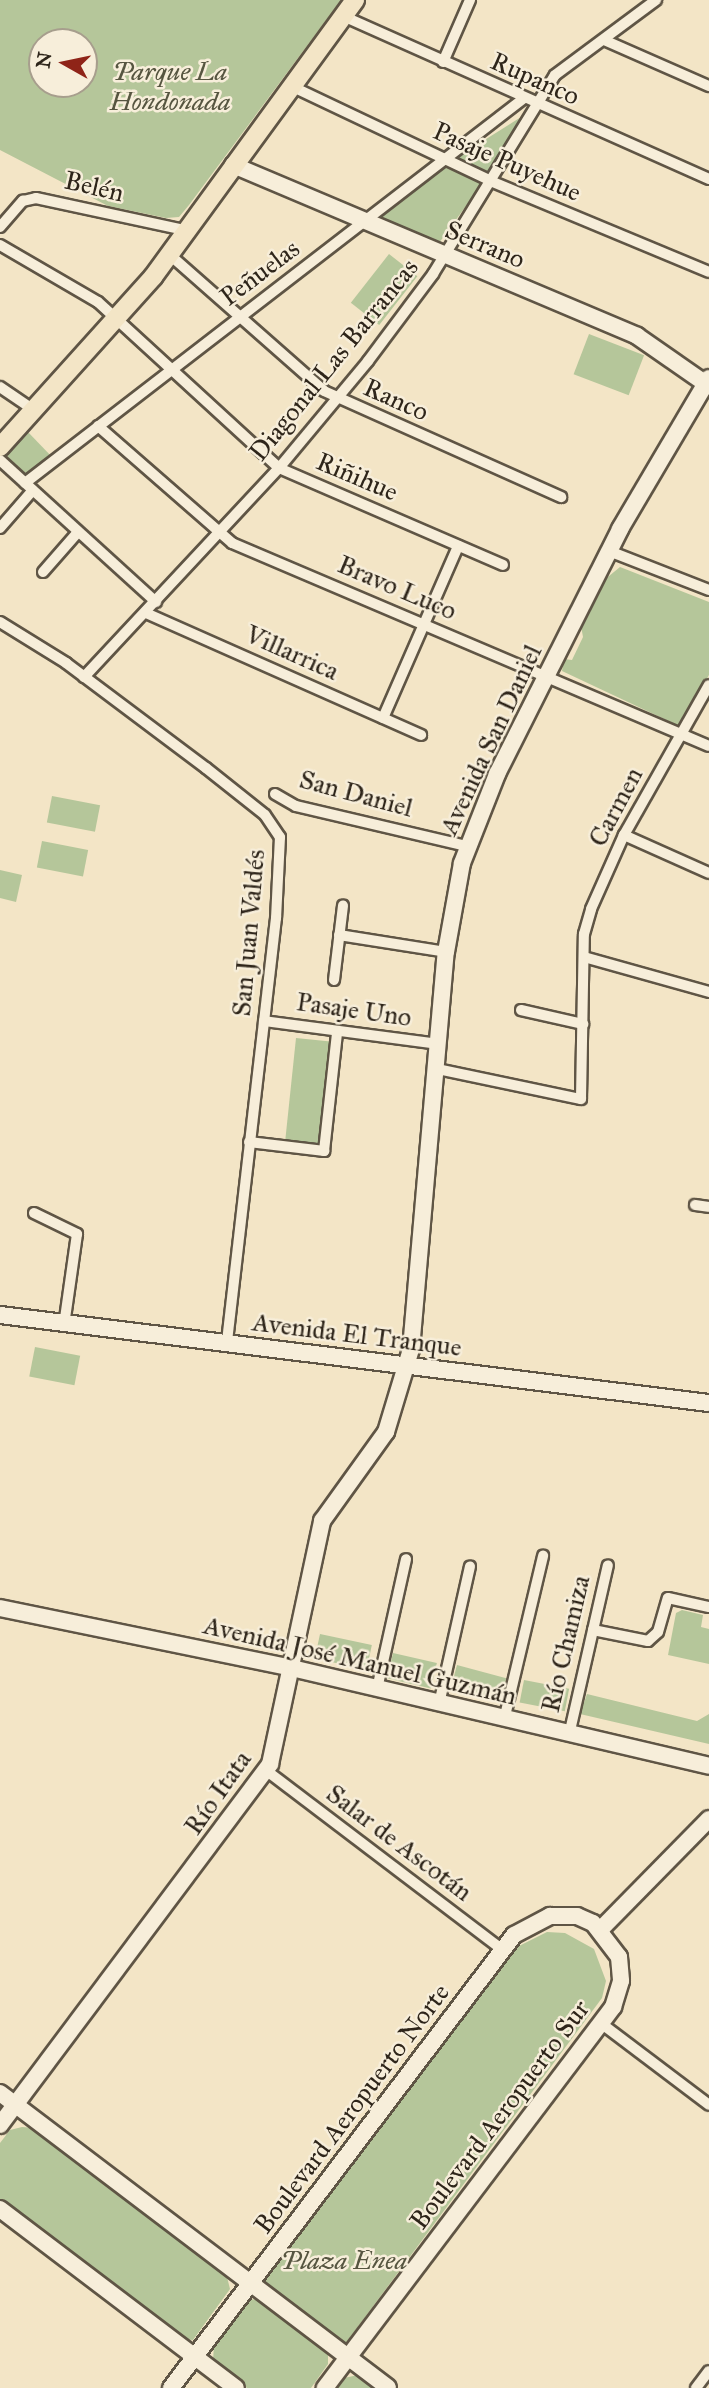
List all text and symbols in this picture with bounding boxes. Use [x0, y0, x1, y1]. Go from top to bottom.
north arrow [28, 28, 98, 98]
street label: Rupanco [486, 46, 584, 112]
text: N [31, 50, 56, 70]
park label: Parque La Hondonada [109, 56, 231, 118]
street label: Pasaje Puyehue [428, 115, 586, 209]
street label: Belén [61, 165, 127, 209]
street label: Serrano [440, 214, 530, 276]
street label: Peñuelas [214, 233, 306, 313]
street label: Diagonal Las Barrancas [243, 253, 425, 467]
street label: Ranco [359, 372, 433, 428]
street label: Riñihue [311, 446, 403, 508]
street label: Bravo Luco [333, 549, 461, 627]
street label: Villarrica [241, 619, 343, 687]
street label: Avenida San Daniel [433, 640, 549, 840]
street label: Carmen [582, 762, 650, 852]
street label: San Daniel [296, 764, 416, 824]
street label: San Juan Valdés [226, 848, 272, 1018]
street label: Pasaje Uno [294, 986, 414, 1034]
street label: Avenida El Tranque [251, 1307, 463, 1363]
street label: Río Chamiza [535, 1573, 597, 1715]
street label: Avenida José Manuel Guzmán [201, 1610, 519, 1712]
street label: Río Itata [178, 1745, 258, 1841]
street label: Salar de Ascotán [320, 1778, 478, 1908]
street label: Boulevard Aeropuerto Norte [248, 1978, 456, 2240]
street label: Boulevard Aeropuerto Sur [404, 1994, 596, 2236]
park label: Plaza Enea [281, 2245, 407, 2277]

